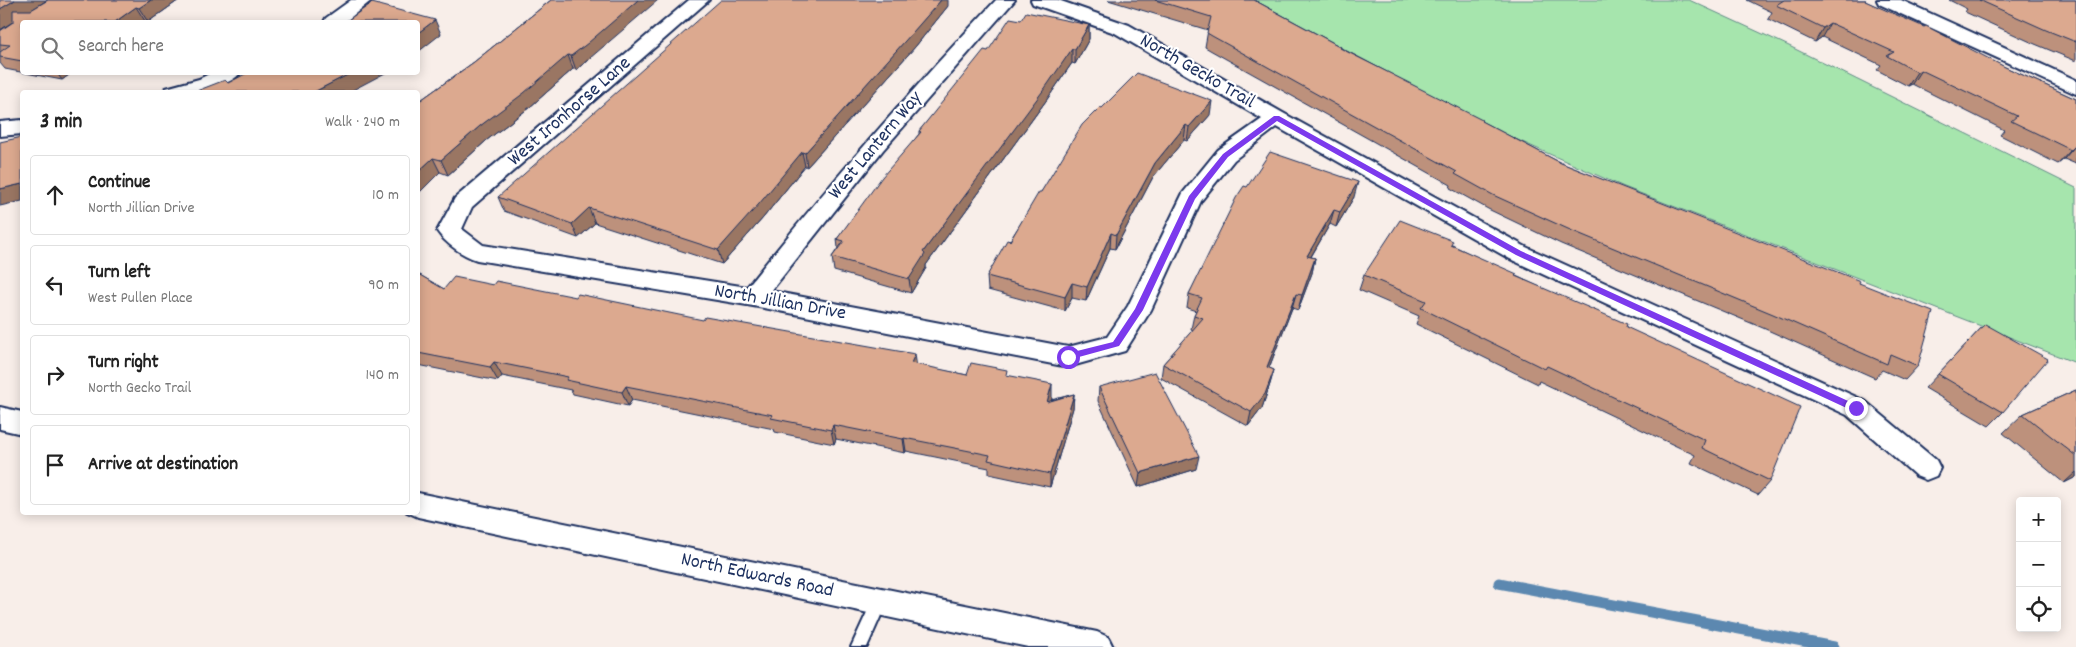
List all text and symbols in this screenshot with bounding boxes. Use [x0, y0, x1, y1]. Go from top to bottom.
search box [20, 20, 420, 75]
street label: North Gecko Trail [1134, 28, 1260, 117]
icon: search [38, 34, 66, 62]
text: Search here [78, 34, 164, 61]
street label: West Ironhorse Lane [502, 50, 638, 174]
street label: West Lantern Way [822, 85, 930, 206]
text: 3 min [40, 108, 82, 138]
text: Walk · 240 m [325, 111, 400, 134]
text: Continue [88, 170, 150, 197]
icon: ahead [41, 181, 69, 209]
text: 10 m [372, 184, 399, 207]
text: North Jillian Drive [88, 197, 195, 220]
text: Turn left [88, 260, 151, 287]
icon: left [41, 271, 69, 299]
text: 90 m [368, 274, 399, 297]
street label: North Jillian Drive [712, 278, 848, 328]
text: West Pullen Place [88, 287, 192, 310]
route start [1057, 346, 1080, 369]
text: Turn right [88, 350, 159, 377]
icon: right [41, 361, 69, 389]
text: 140 m [365, 364, 399, 387]
text: North Gecko Trail [88, 377, 191, 400]
route end [1845, 397, 1868, 420]
icon: arrive [41, 451, 69, 479]
text: Arrive at destination [88, 452, 238, 479]
map controls [2016, 497, 2061, 632]
button: + [2016, 497, 2061, 542]
button: − [2016, 542, 2061, 587]
street label: North Edwards Road [678, 546, 836, 606]
button: locate [2016, 587, 2061, 632]

